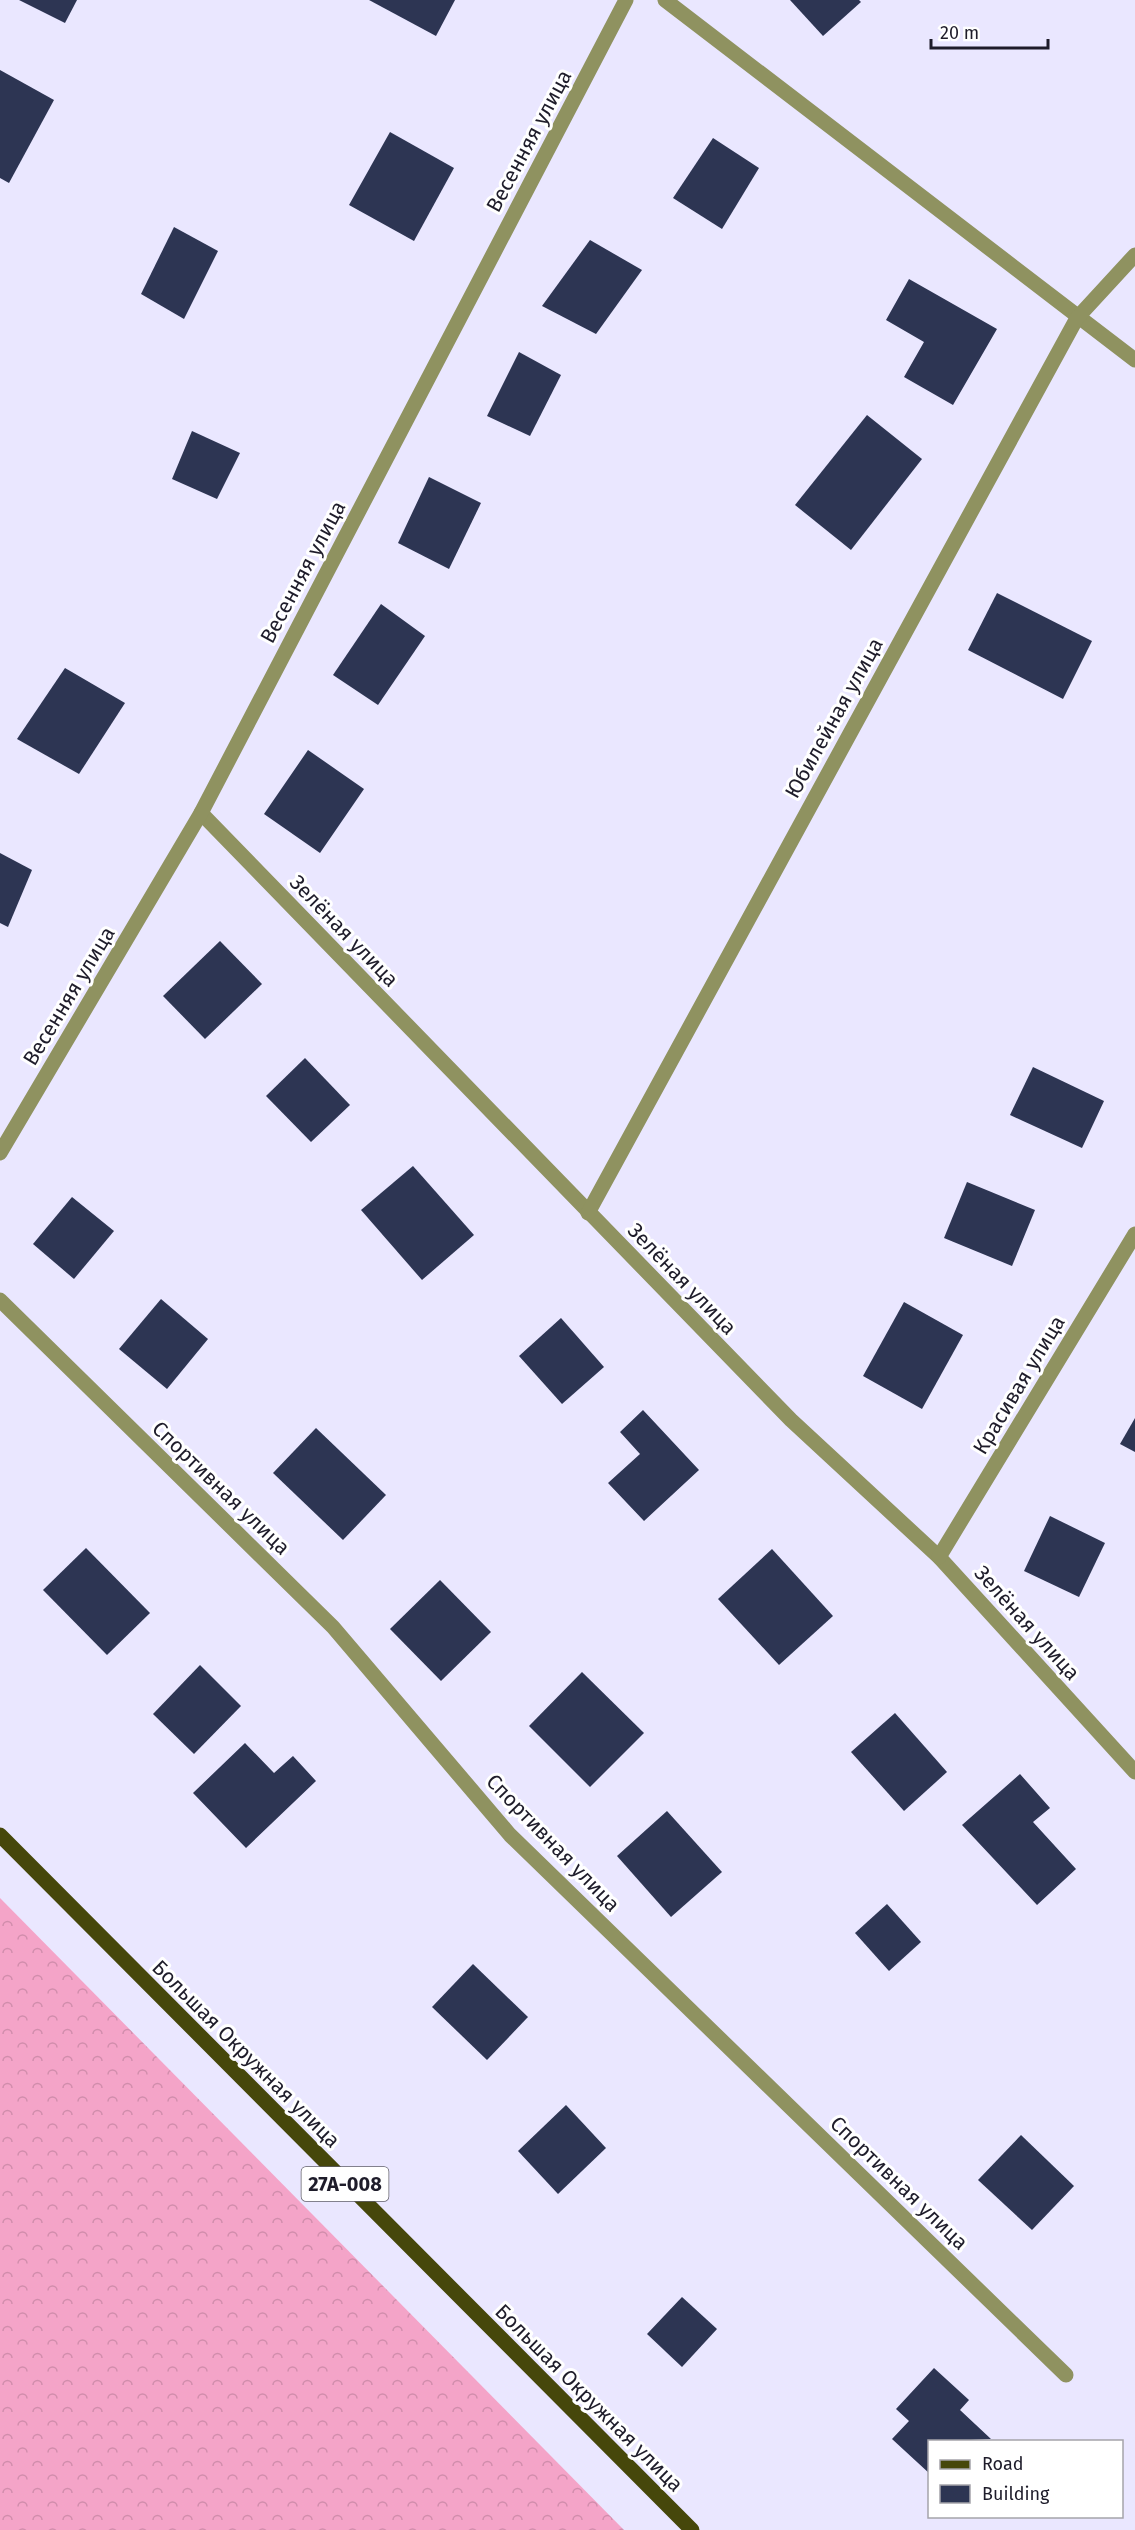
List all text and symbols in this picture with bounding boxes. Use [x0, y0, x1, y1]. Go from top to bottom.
scale bar [931, 12, 1048, 50]
text: 20 m [940, 22, 979, 44]
street label: Весенняя улица [481, 65, 577, 217]
street label: Весенняя улица [255, 496, 351, 648]
street label: Юбилейная улица [779, 633, 889, 803]
street label: Зелёная улица [284, 870, 404, 992]
street label: Весенняя улица [17, 922, 121, 1070]
street label: Зелёная улица [622, 1218, 742, 1340]
street label: Красивая улица [967, 1311, 1071, 1459]
street label: Спортивная улица [147, 1416, 295, 1560]
street label: Зелёная улица [969, 1560, 1085, 1686]
street label: Спортивная улица [481, 1769, 625, 1917]
street label: Большая Окружная улица [147, 1955, 345, 2153]
street label: Спортивная улица [825, 2111, 973, 2255]
road number: 27А-008 [302, 2167, 388, 2201]
street label: Большая Окружная улица [490, 2299, 688, 2497]
legend [928, 2440, 1123, 2518]
text: Road [982, 2453, 1024, 2475]
text: Building [982, 2483, 1050, 2505]

